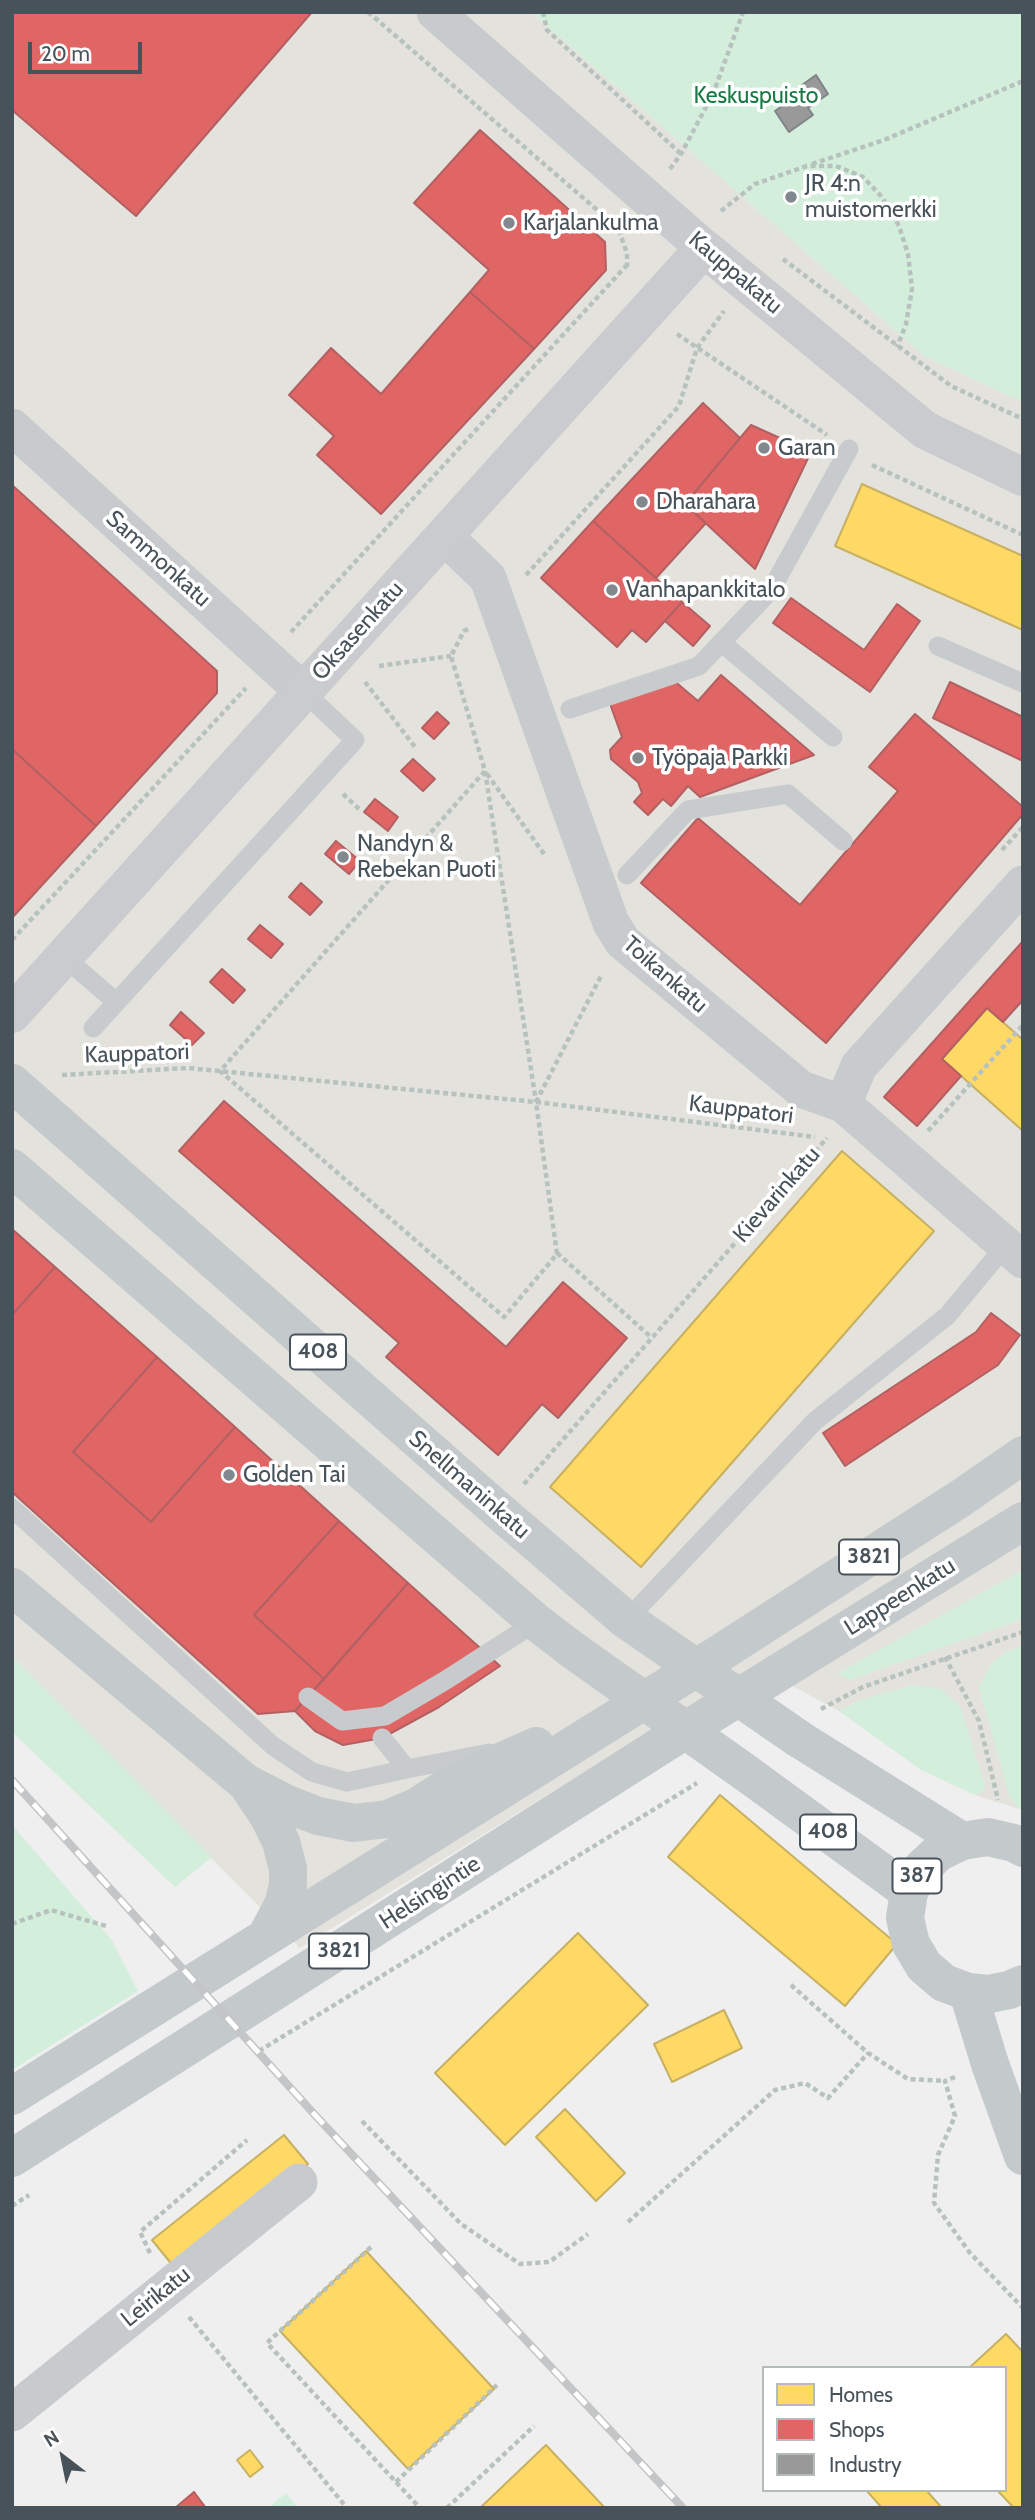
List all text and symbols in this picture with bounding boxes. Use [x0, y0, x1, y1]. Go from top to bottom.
scale bar [32, 28, 145, 72]
text: 20 m [41, 41, 90, 66]
park label: Keskuspuisto [694, 82, 818, 110]
place label: JR 4:n muistomerkki [805, 170, 937, 224]
marker: JR 4:n muistomerkki [783, 189, 799, 205]
place label: Karjalankulma [523, 209, 659, 237]
marker: Karjalankulma [501, 215, 517, 231]
street label: Kauppakatu [683, 226, 787, 320]
place label: Garan [778, 434, 835, 462]
marker: Garan [756, 440, 772, 456]
place label: Dharahara [656, 488, 756, 516]
marker: Dharahara [634, 494, 650, 510]
street label: Sammonkatu [100, 505, 216, 613]
street label: Oksasenkatu [306, 576, 410, 686]
place label: Vanhapankkitalo [626, 576, 785, 604]
marker: Vanhapankkitalo [604, 582, 620, 598]
place label: Työpaja Parkki [652, 744, 788, 772]
marker: Työpaja Parkki [630, 750, 646, 766]
place label: Nandyn & Rebekan Puoti [357, 830, 496, 884]
marker: Nandyn & Rebekan Puoti [335, 849, 351, 865]
street label: Toikankatu [617, 931, 713, 1019]
street label: Kauppatori [84, 1038, 190, 1070]
street label: Kauppatori [687, 1090, 795, 1130]
street label: Kievarinkatu [728, 1141, 826, 1249]
road number: 408 [290, 1334, 346, 1370]
street label: Snellmaninkatu [403, 1425, 535, 1545]
place label: Golden Tai [243, 1461, 346, 1489]
marker: Golden Tai [221, 1467, 237, 1483]
road number: 3821 [839, 1540, 899, 1574]
street label: Lappeenkatu [840, 1552, 960, 1642]
road number: 408 [800, 1814, 856, 1850]
street label: Helsingintie [375, 1850, 485, 1936]
road number: 387 [892, 1858, 942, 1894]
road number: 3821 [309, 1934, 369, 1968]
street label: Leirikatu [116, 2261, 196, 2333]
legend [762, 2366, 1007, 2492]
text: Homes [829, 2382, 893, 2407]
text: Shops [829, 2417, 884, 2442]
north arrow [28, 2422, 98, 2492]
text: N [40, 2425, 63, 2452]
text: Industry [829, 2452, 902, 2477]

